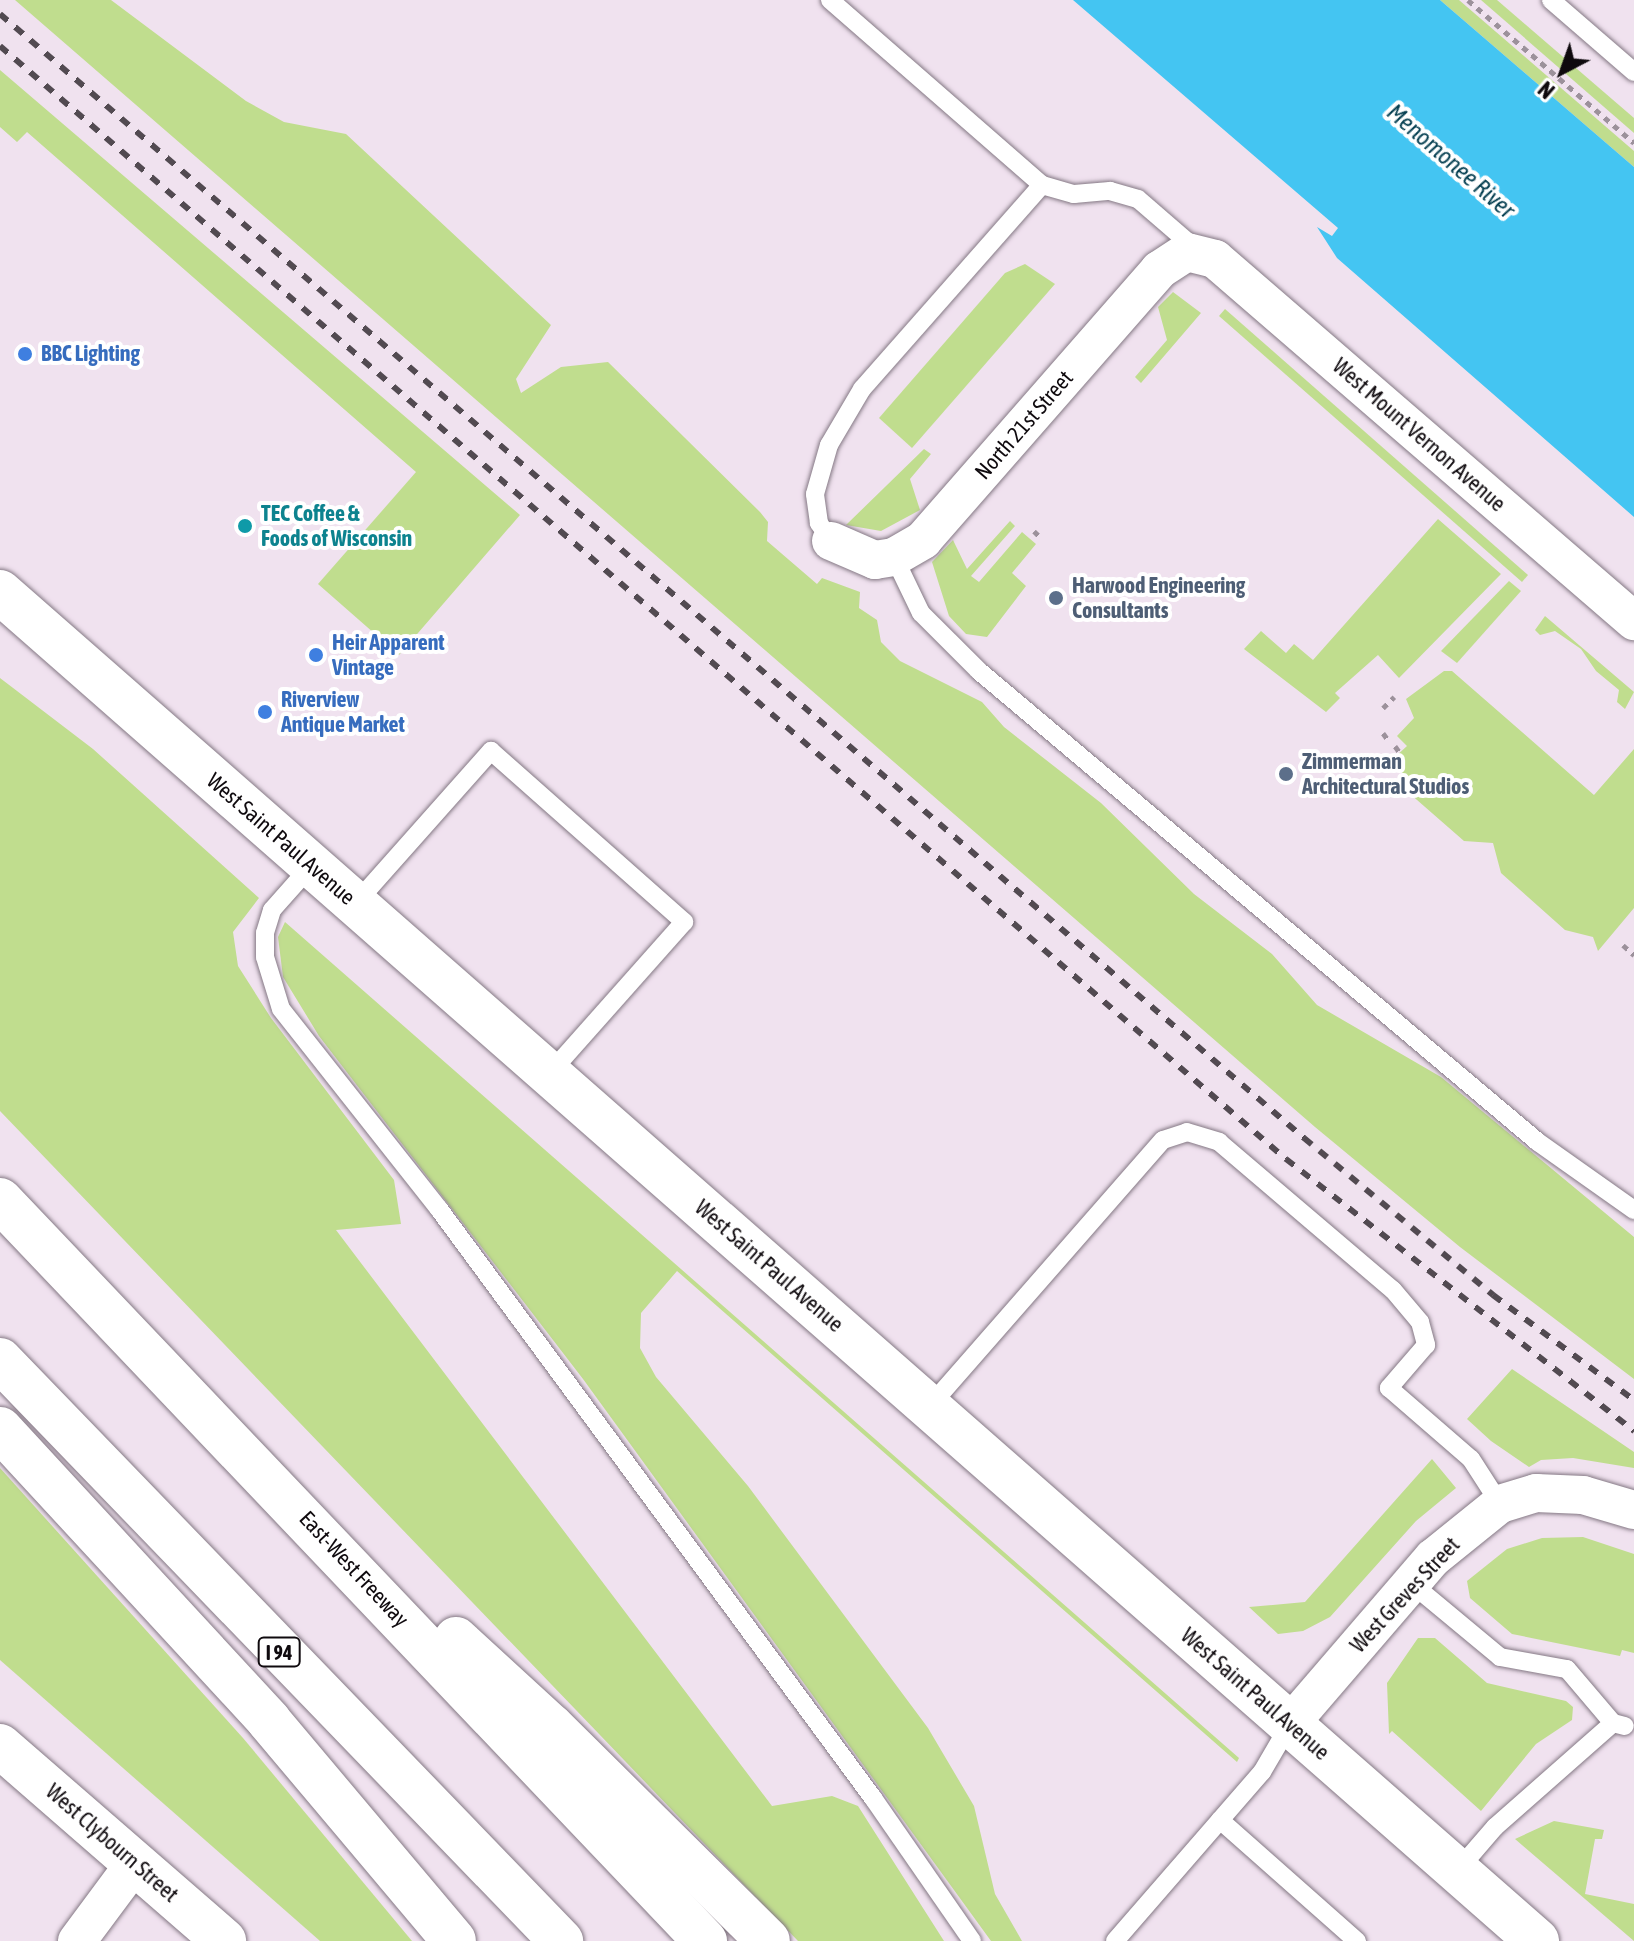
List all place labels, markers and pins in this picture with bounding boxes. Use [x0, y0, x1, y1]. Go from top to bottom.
place label: BBC Lighting [41, 341, 140, 367]
marker: BBC Lighting [16, 345, 34, 363]
place label: TEC Coffee & Foods of Wisconsin [261, 500, 412, 552]
marker: TEC Coffee & Foods of Wisconsin [236, 517, 254, 535]
place label: Harwood Engineering Consultants [1072, 572, 1245, 624]
marker: Harwood Engineering Consultants [1047, 589, 1065, 607]
place label: Heir Apparent Vintage [332, 629, 445, 680]
marker: Heir Apparent Vintage [307, 646, 325, 664]
place label: Riverview Antique Market [281, 686, 405, 738]
marker: Riverview Antique Market [256, 703, 274, 721]
place label: Zimmerman Architectural Studios [1302, 748, 1469, 800]
marker: Zimmerman Architectural Studios [1277, 765, 1295, 783]

